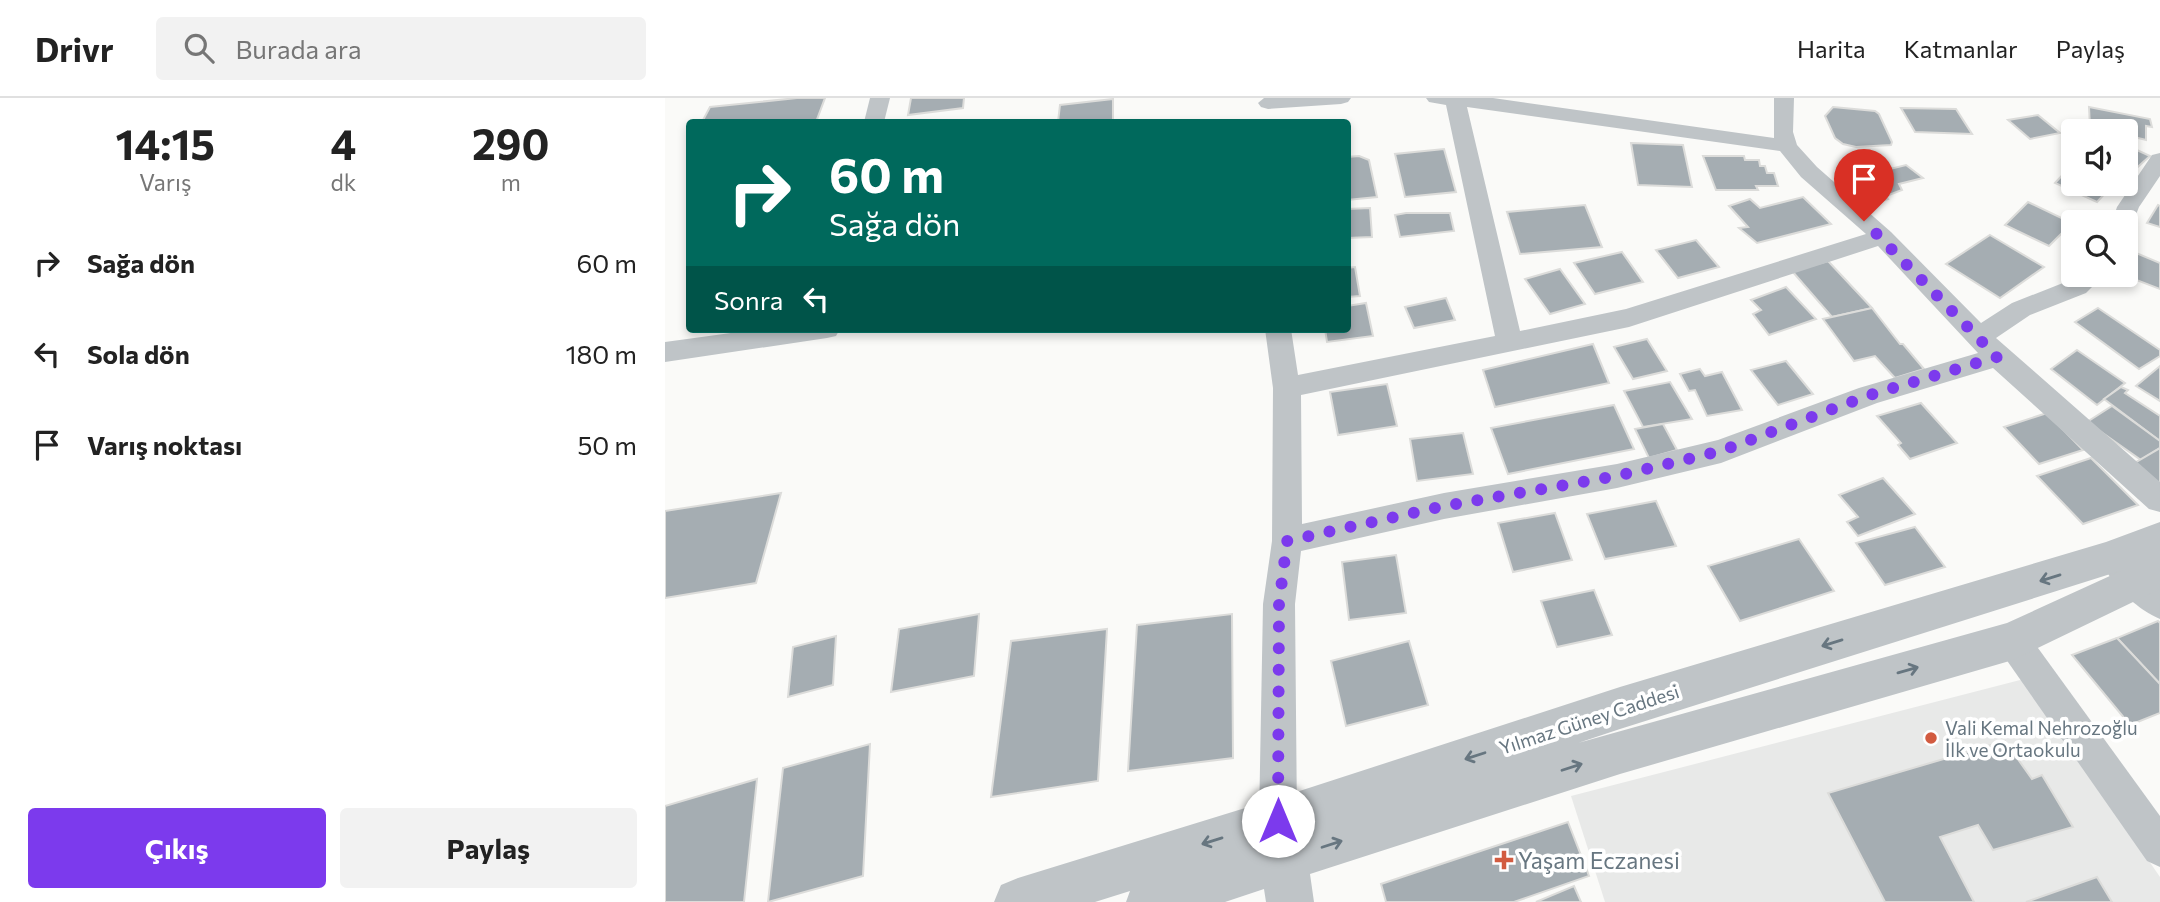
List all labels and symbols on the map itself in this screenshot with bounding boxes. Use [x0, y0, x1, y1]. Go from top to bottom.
pin [1834, 149, 1894, 221]
one-way arrow [2039, 572, 2061, 585]
one-way arrow [1821, 638, 1843, 651]
one-way arrow [1897, 663, 1919, 676]
street label: Yılmaz Güney Caddesi [1496, 679, 1682, 759]
place label: Vali Kemal Nehrozoğlu İlk ve Ortaokulu [1945, 716, 2138, 761]
marker: Vali Kemal Nehrozoğlu İlk ve Ortaokulu [1923, 730, 1939, 746]
one-way arrow [1464, 751, 1486, 763]
one-way arrow [1561, 760, 1583, 773]
position arrow [1241, 784, 1315, 858]
one-way arrow [1201, 836, 1223, 849]
one-way arrow [1321, 837, 1343, 850]
place label: Yaşam Eczanesi [1518, 846, 1680, 874]
marker: Yaşam Eczanesi [1496, 852, 1512, 868]

